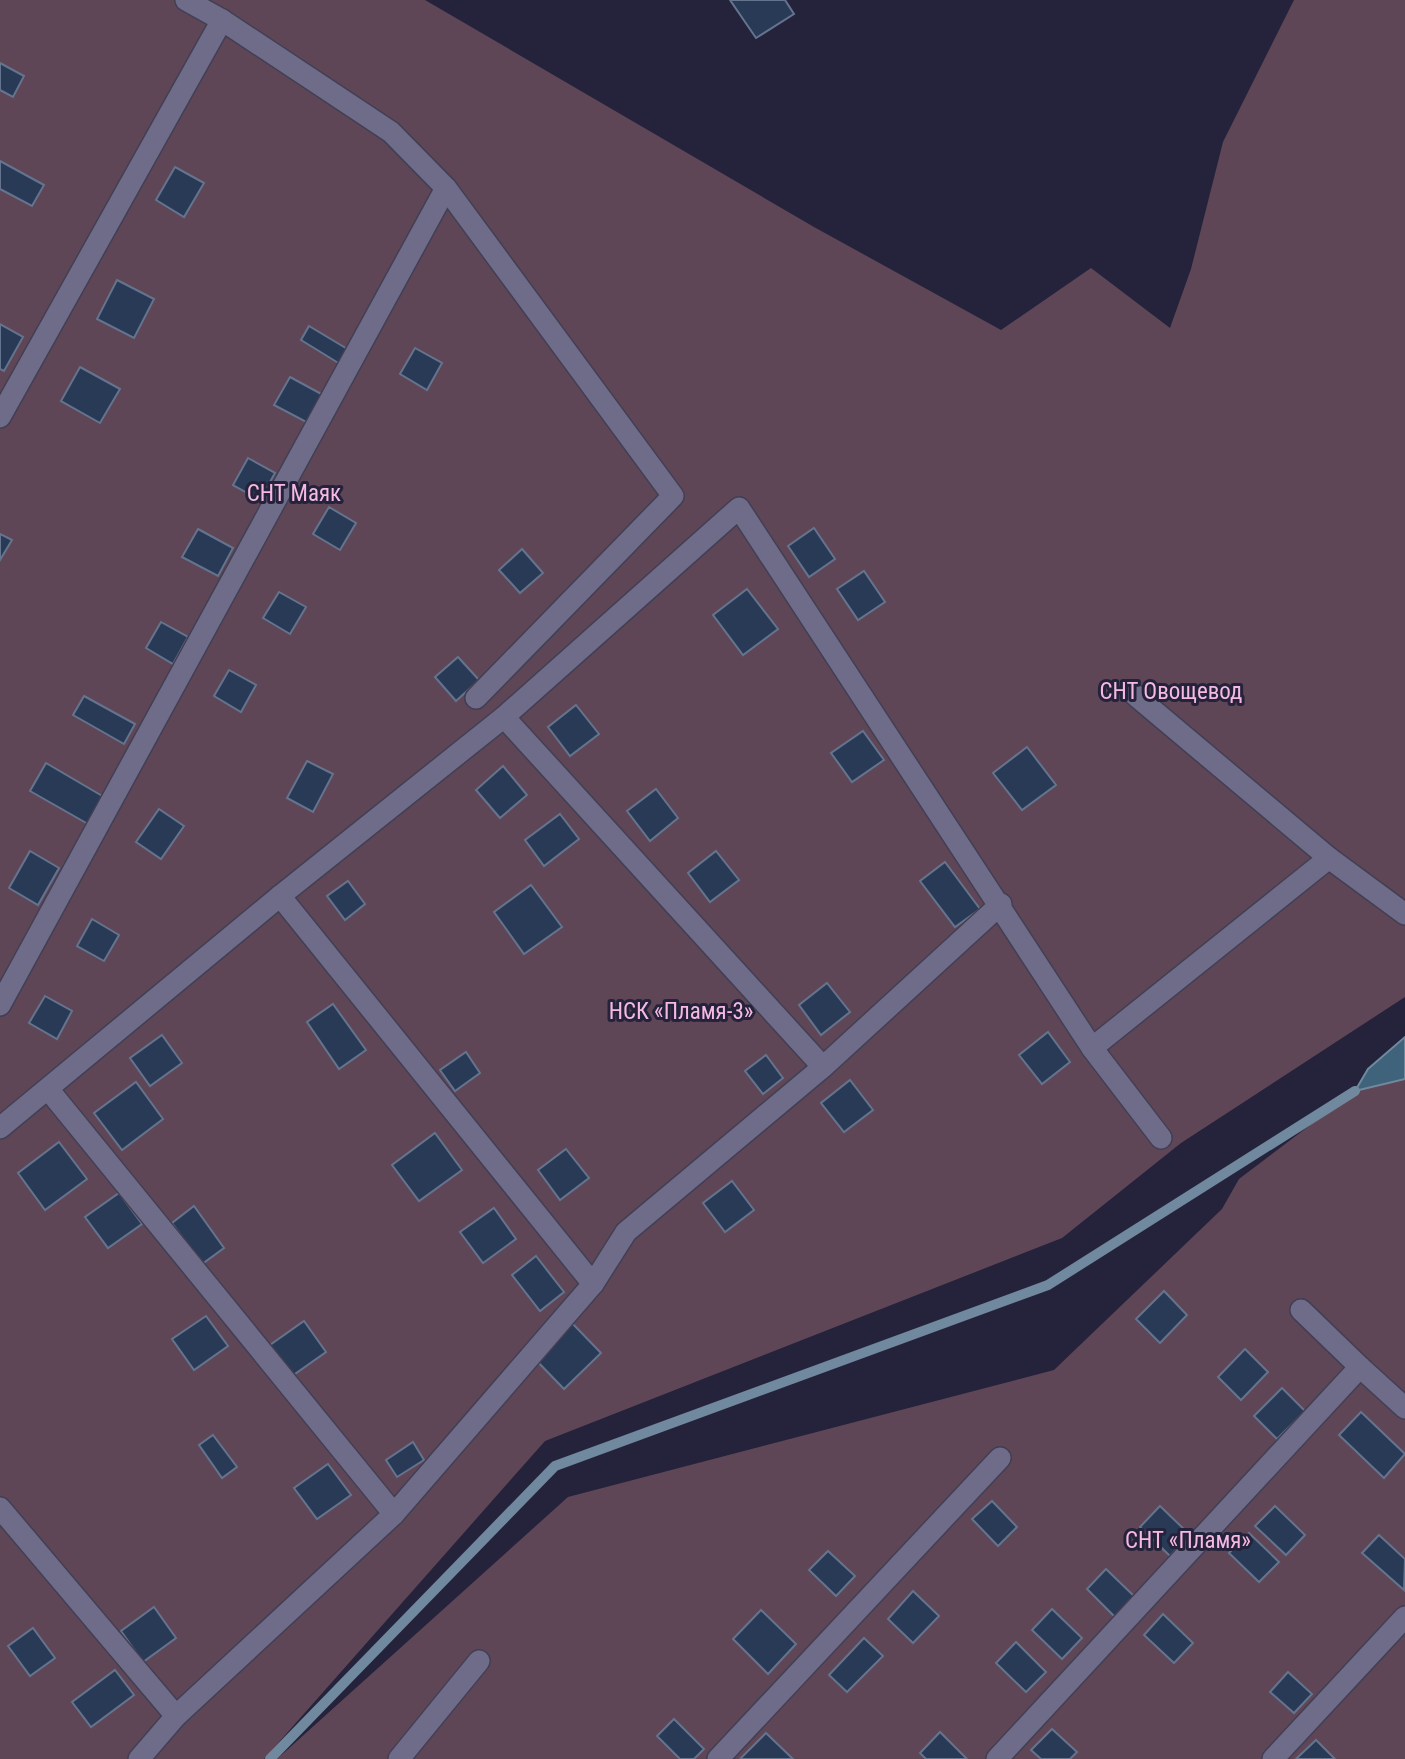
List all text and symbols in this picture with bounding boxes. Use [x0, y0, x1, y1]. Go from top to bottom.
park label: СНТ Маяк [247, 480, 341, 507]
park label: СНТ Овощевод [1100, 678, 1242, 705]
park label: НСК «Пламя-3» [609, 998, 753, 1025]
park label: СНТ «Пламя» [1125, 1527, 1251, 1554]

